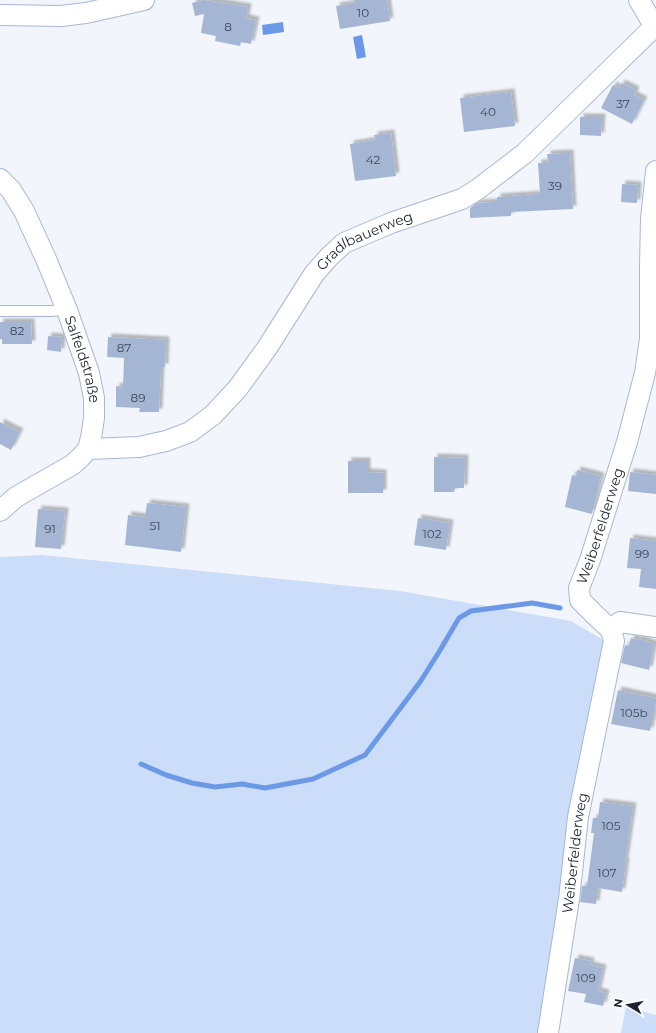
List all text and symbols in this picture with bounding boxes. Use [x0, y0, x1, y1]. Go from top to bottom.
house number: 10 [357, 5, 369, 20]
house number: 8 [224, 19, 232, 34]
house number: 37 [616, 96, 630, 111]
house number: 40 [480, 104, 496, 119]
house number: 42 [366, 152, 381, 167]
house number: 39 [548, 178, 562, 193]
street label: Gradlbauerweg [312, 207, 415, 274]
street label: Salfeldstraße [61, 313, 103, 403]
house number: 82 [10, 323, 24, 338]
house number: 87 [117, 340, 131, 355]
house number: 89 [131, 390, 145, 405]
street label: Weiberfelderweg [572, 465, 627, 587]
house number: 51 [149, 518, 161, 533]
house number: 91 [44, 521, 56, 536]
house number: 102 [422, 526, 442, 541]
house number: 99 [635, 546, 649, 561]
house number: 105b [620, 705, 648, 720]
street label: Weiberfelderweg [558, 791, 592, 915]
house number: 105 [601, 818, 621, 833]
house number: 107 [597, 865, 617, 880]
house number: 109 [576, 970, 596, 985]
north arrow [608, 985, 648, 1025]
text: N [610, 998, 626, 1009]

